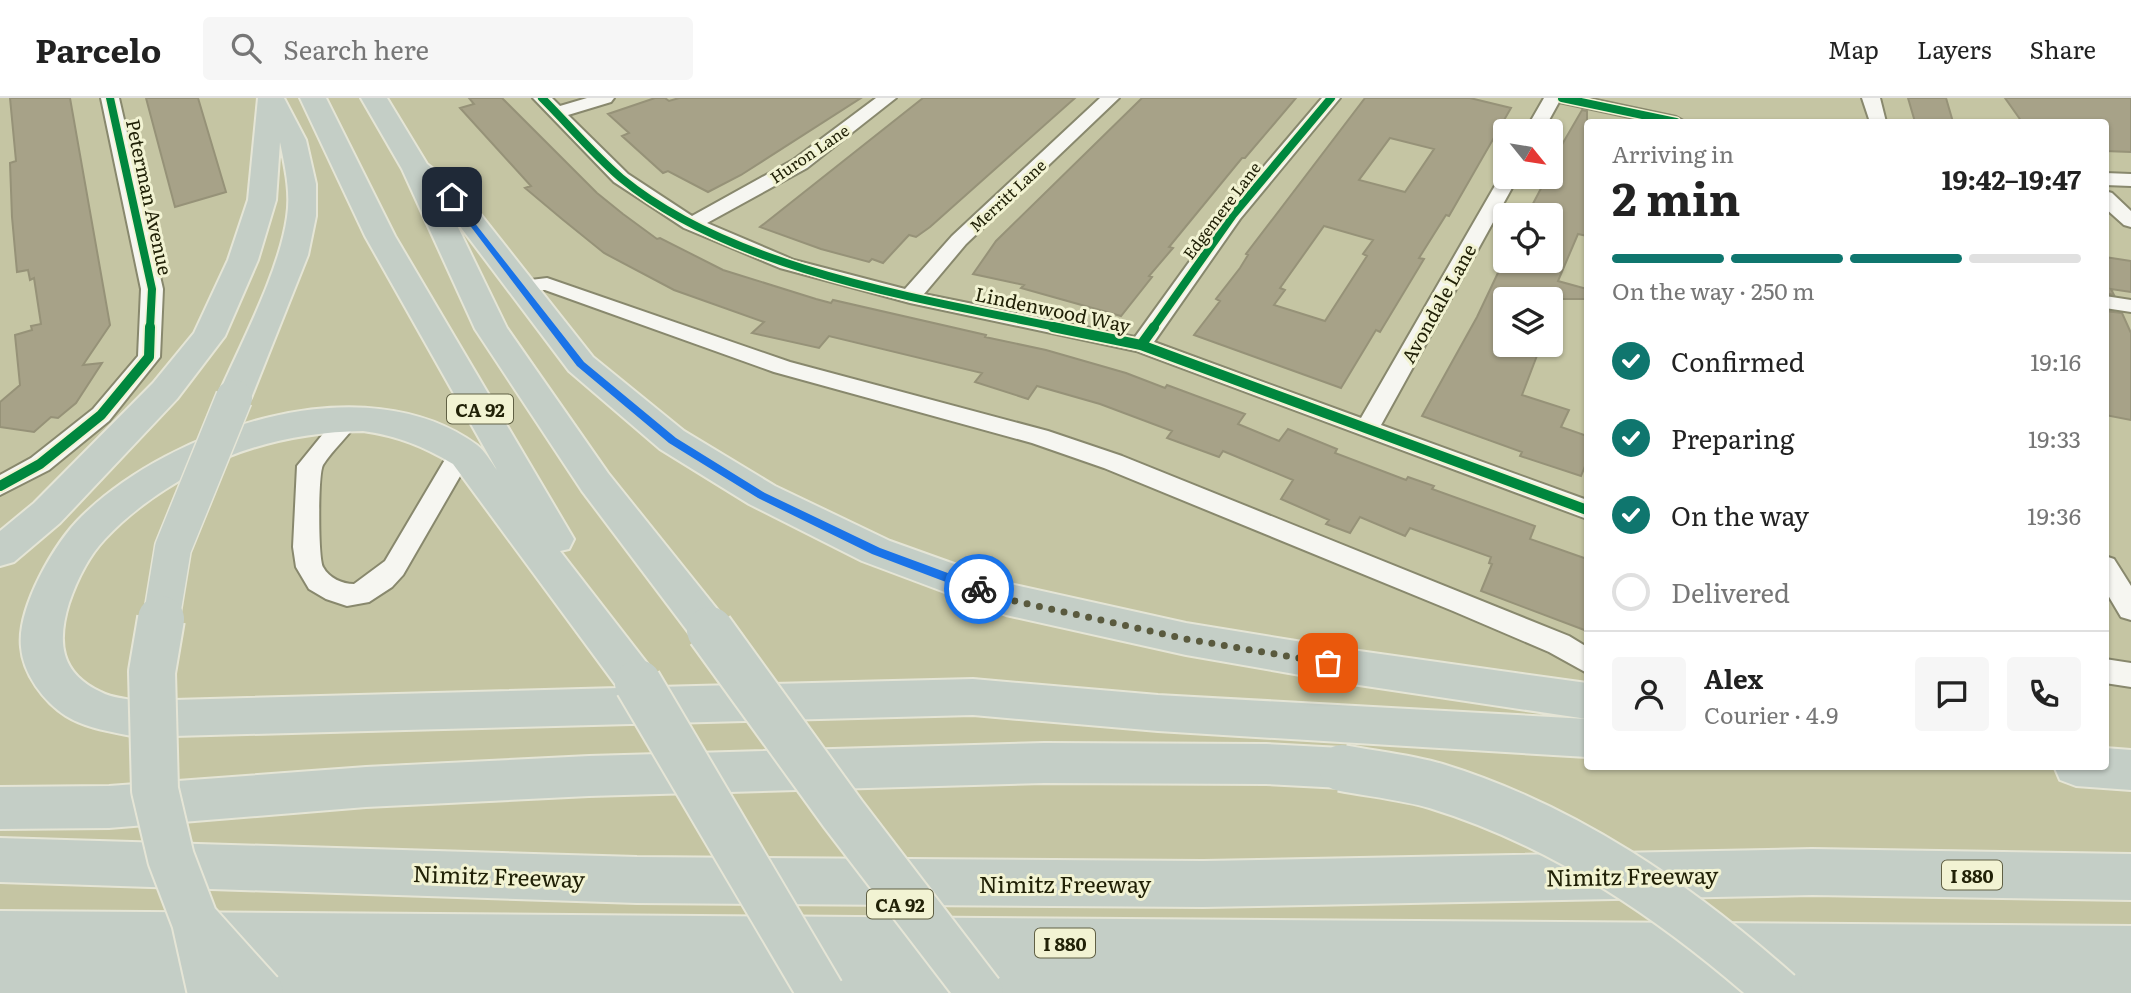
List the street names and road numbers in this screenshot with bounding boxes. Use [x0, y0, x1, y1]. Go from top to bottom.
street label: Peterman Avenue [120, 116, 180, 278]
street label: Huron Lane [765, 118, 853, 188]
street label: Merritt Lane [963, 153, 1051, 237]
street label: Edgemere Lane [1176, 156, 1266, 264]
street label: Avondale Lane [1394, 238, 1482, 368]
street label: Lindenwood Way [973, 279, 1133, 339]
road number: CA 92 [447, 394, 513, 424]
street label: Nimitz Freeway [412, 855, 587, 895]
street label: Nimitz Freeway [1545, 856, 1719, 894]
road number: I 880 [1942, 860, 2002, 890]
street label: Nimitz Freeway [979, 866, 1152, 900]
road number: CA 92 [867, 890, 933, 918]
road number: I 880 [1035, 928, 1095, 958]

